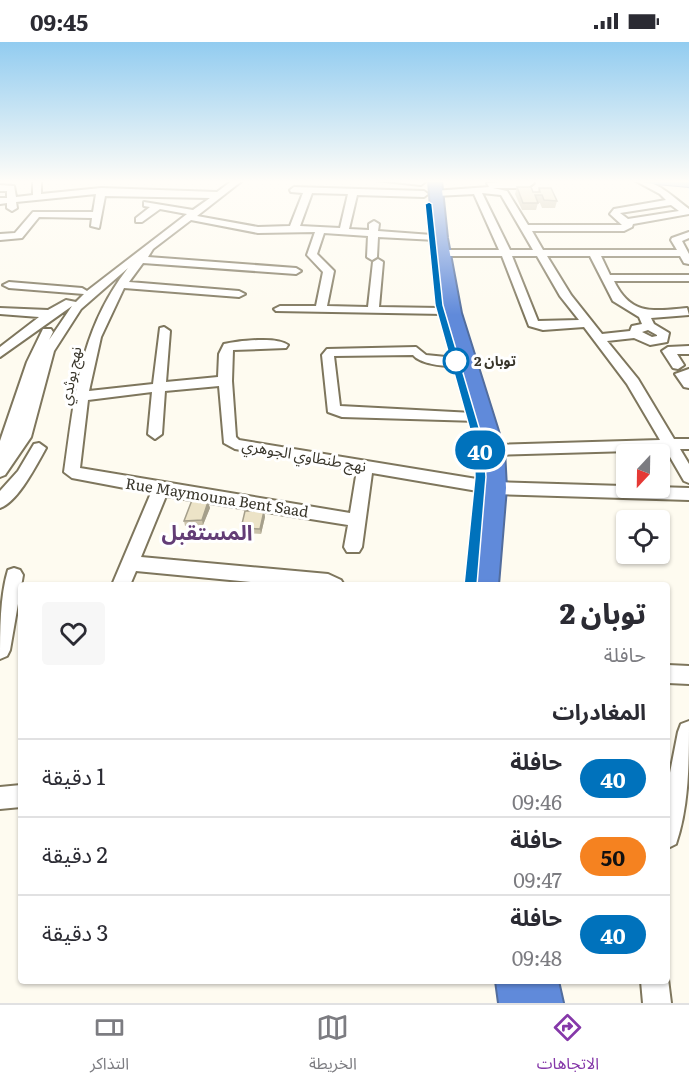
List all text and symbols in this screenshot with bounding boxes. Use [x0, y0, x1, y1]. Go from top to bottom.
text: 09:45 [30, 5, 88, 38]
street label: نهج بوثدي [53, 344, 88, 407]
marker: توبان 2 [443, 348, 469, 374]
place label: توبان 2 [474, 350, 516, 370]
line badge: 40 [453, 430, 507, 470]
street label: نهج طنطاوي الجوهري [240, 432, 368, 479]
text: 40 [467, 435, 493, 466]
north arrow [616, 444, 670, 498]
map controls [616, 444, 670, 564]
street label: Rue Maymouna Bent Saad [124, 471, 310, 522]
button: locate [616, 510, 670, 564]
district label: المستقبل [162, 515, 252, 546]
text: توبان 2 [560, 591, 646, 633]
button: heart [42, 602, 105, 665]
text: حافلة [604, 638, 646, 668]
text: المغادرات [552, 694, 646, 727]
text: حافلة [510, 744, 562, 777]
text: 1 دقيقة [42, 759, 106, 792]
text: 40 [600, 763, 626, 794]
text: 09:46 [512, 786, 562, 816]
text: حافلة [510, 822, 562, 855]
text: 2 دقيقة [42, 837, 108, 870]
text: 50 [601, 841, 625, 872]
text: 09:47 [513, 864, 562, 894]
text: حافلة [510, 900, 562, 933]
text: 3 دقيقة [42, 915, 108, 948]
text: 40 [600, 919, 626, 950]
text: 09:48 [512, 942, 562, 972]
tab: التذاكر [90, 1011, 129, 1081]
tab: الخريطة [309, 1011, 357, 1081]
tab: الاتجاهات [537, 1011, 599, 1081]

